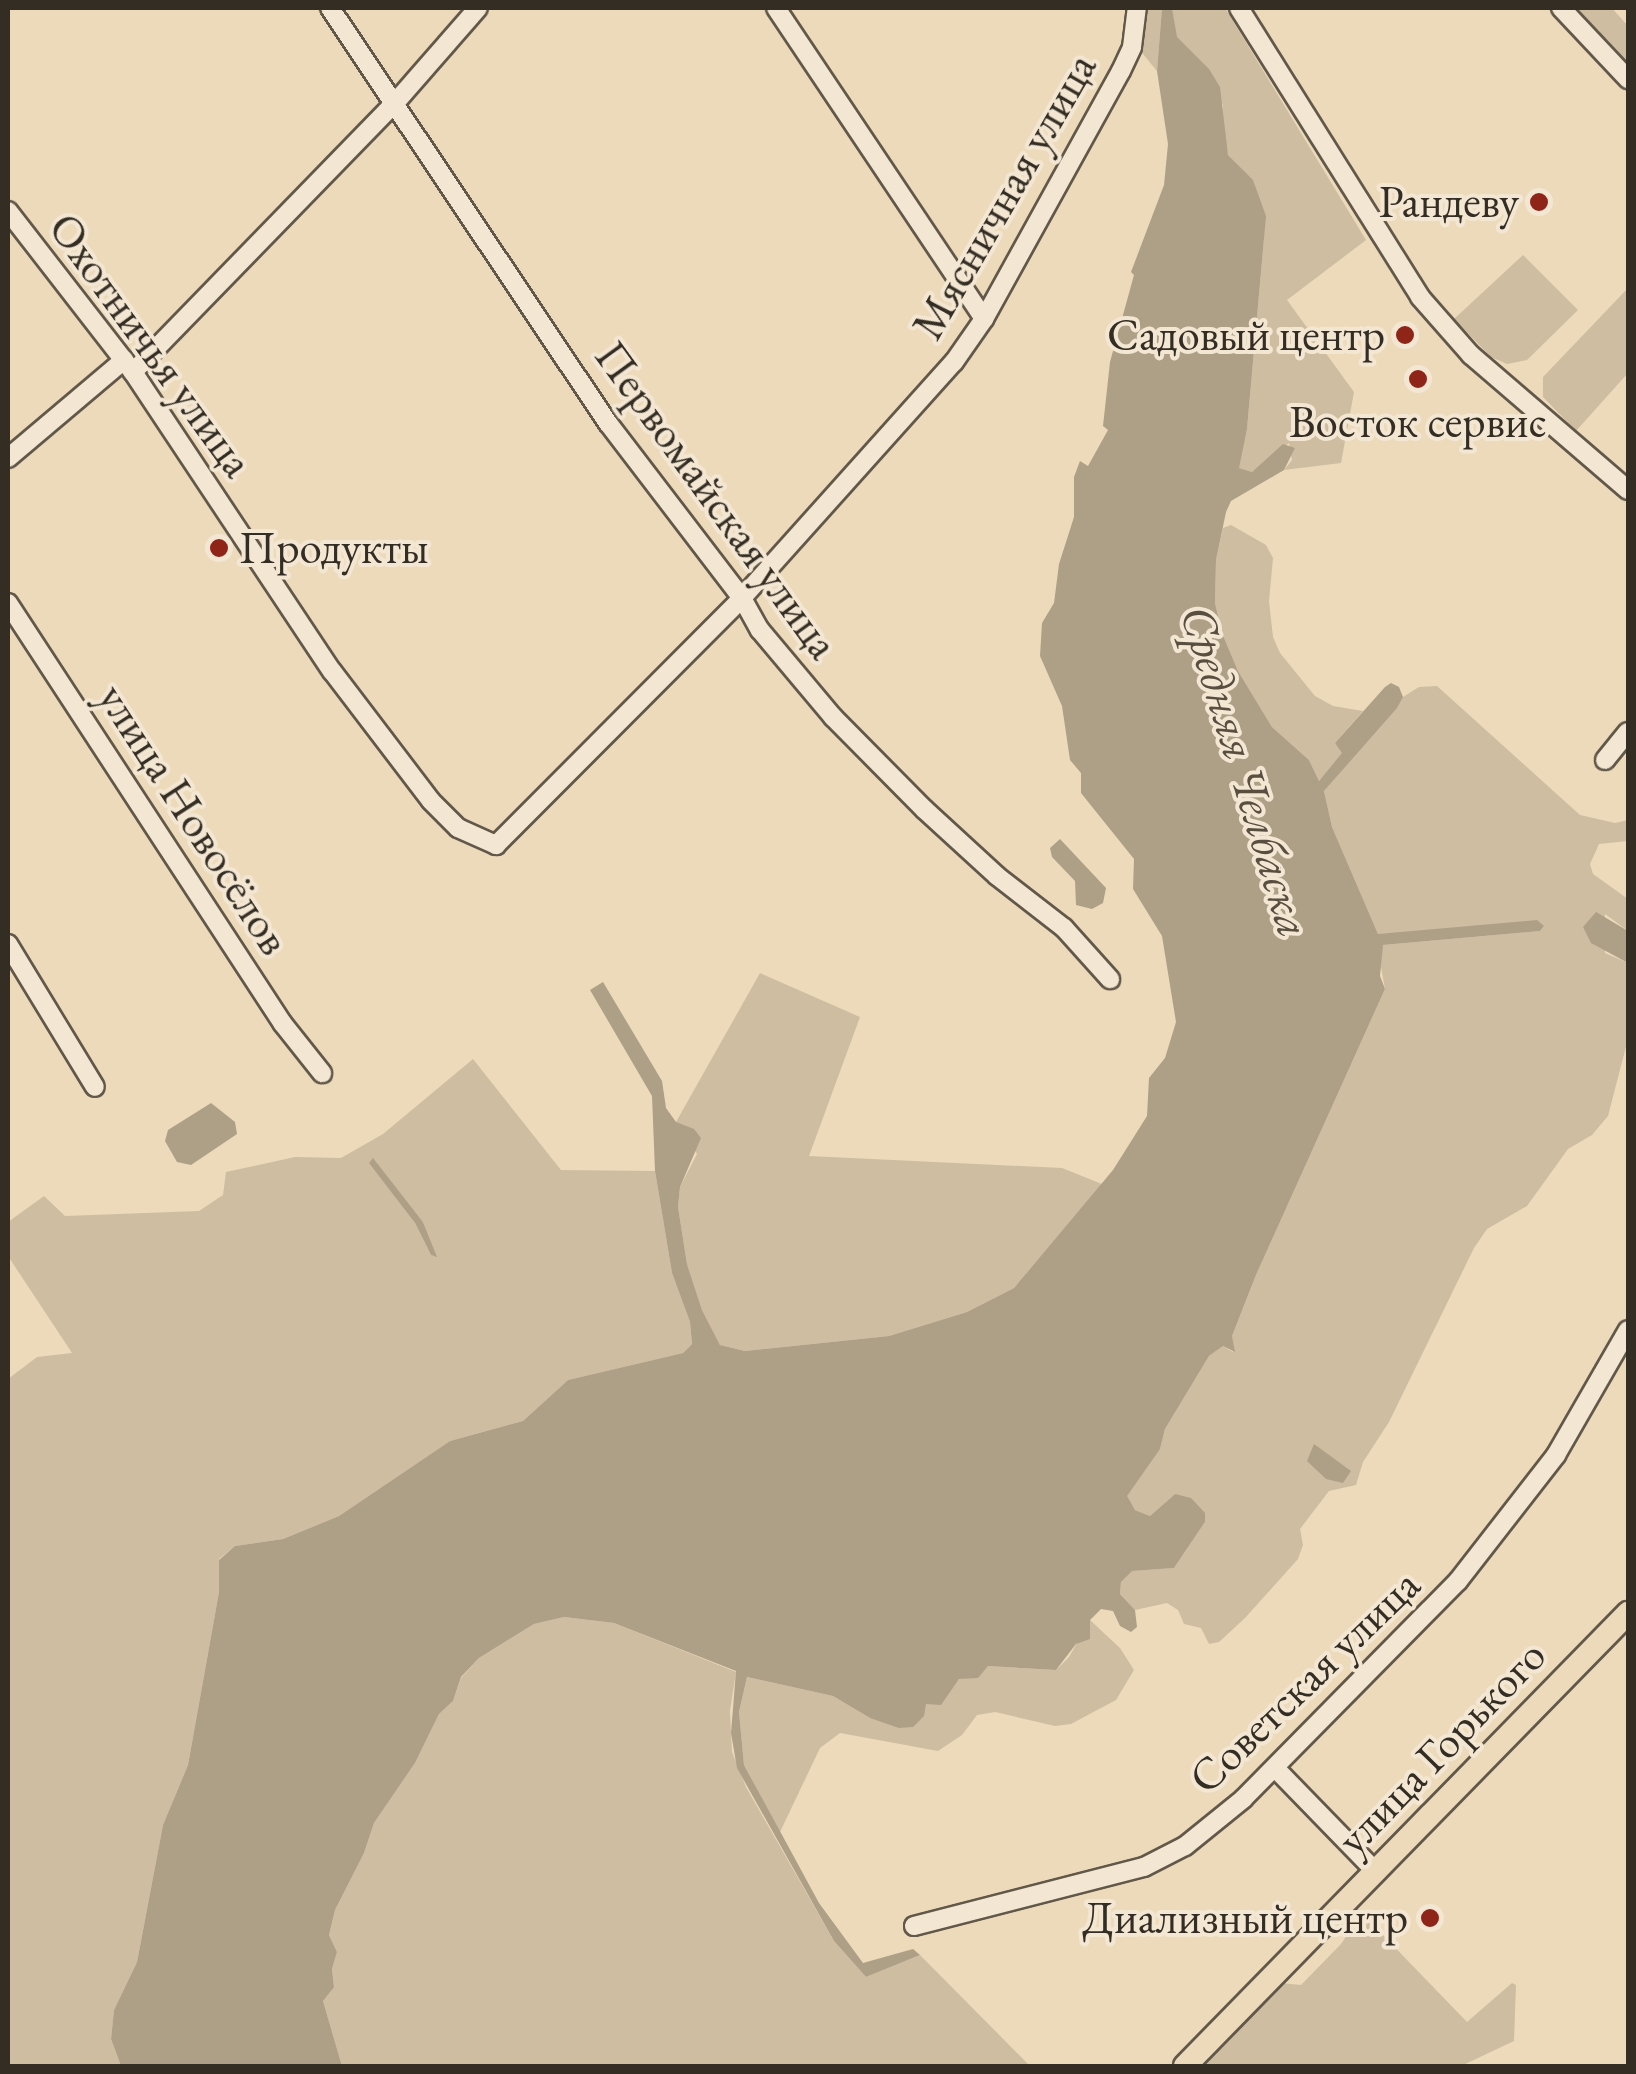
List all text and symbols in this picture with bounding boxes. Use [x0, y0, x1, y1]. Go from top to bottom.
street label: Мясничная улица [900, 43, 1108, 349]
place label: Рандеву [1379, 175, 1519, 229]
marker: Рандеву [1528, 191, 1550, 213]
street label: Охотничья улица [37, 203, 265, 487]
place label: Садовый центр [1107, 308, 1385, 362]
marker: Садовый центр [1394, 324, 1416, 346]
street label: Первомайская улица [584, 331, 850, 669]
marker: Восток сервис [1407, 368, 1429, 390]
place label: Восток сервис [1289, 395, 1547, 449]
place label: Продукты [239, 521, 428, 575]
marker: Продукты [208, 537, 230, 559]
water label: Средняя Челбаска [1168, 598, 1324, 944]
street label: улица Новосёлов [86, 673, 302, 965]
street label: Советская улица [1177, 1557, 1431, 1805]
street label: улица Горького [1325, 1628, 1557, 1866]
place label: Диализный центр [1082, 1891, 1408, 1945]
marker: Диализный центр [1417, 1905, 1443, 1931]

